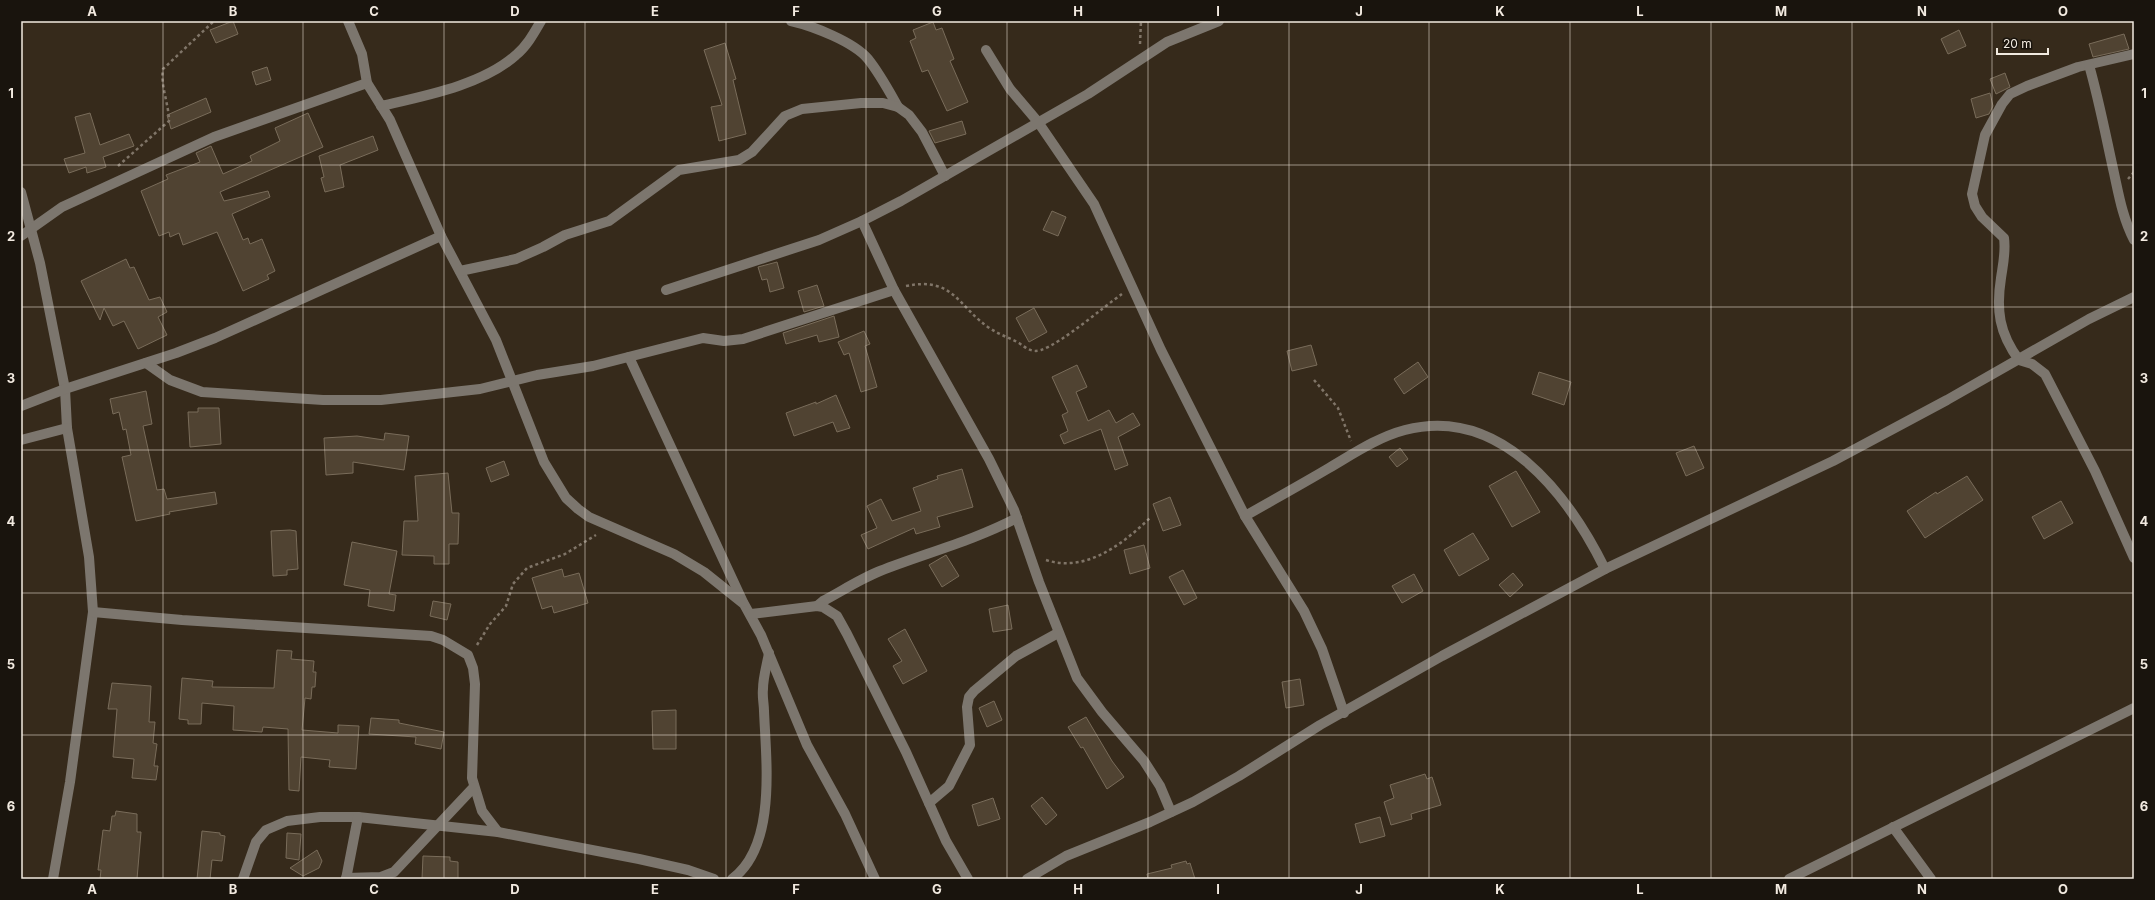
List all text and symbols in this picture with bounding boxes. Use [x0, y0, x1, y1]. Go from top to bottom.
text: A [87, 3, 97, 19]
text: B [229, 3, 238, 19]
text: C [369, 3, 379, 19]
text: D [510, 3, 520, 19]
text: E [651, 3, 659, 19]
text: F [792, 3, 800, 19]
text: G [932, 3, 942, 19]
text: H [1073, 3, 1083, 19]
text: I [1216, 3, 1220, 19]
text: J [1355, 3, 1363, 19]
text: K [1495, 3, 1505, 19]
text: L [1636, 3, 1644, 19]
text: M [1775, 3, 1787, 19]
text: N [1917, 3, 1927, 19]
text: O [2058, 3, 2068, 19]
scale bar [1997, 30, 2048, 56]
text: 20 m [2003, 36, 2032, 51]
text: 1 [8, 85, 14, 101]
text: 1 [2141, 85, 2147, 101]
text: 2 [7, 228, 15, 244]
text: 2 [2140, 228, 2148, 244]
text: 3 [7, 370, 15, 386]
text: 3 [2140, 370, 2148, 386]
text: 4 [7, 513, 16, 529]
text: 4 [2140, 513, 2149, 529]
text: 5 [7, 656, 15, 672]
text: 5 [2140, 656, 2148, 672]
text: 6 [7, 798, 15, 814]
text: 6 [2140, 798, 2148, 814]
text: A [87, 881, 97, 897]
text: B [229, 881, 238, 897]
text: C [369, 881, 379, 897]
text: D [510, 881, 520, 897]
text: E [651, 881, 659, 897]
text: F [792, 881, 800, 897]
text: G [932, 881, 942, 897]
text: H [1073, 881, 1083, 897]
text: I [1216, 881, 1220, 897]
text: J [1355, 881, 1363, 897]
text: K [1495, 881, 1505, 897]
text: L [1636, 881, 1644, 897]
text: M [1775, 881, 1787, 897]
text: N [1917, 881, 1927, 897]
text: O [2058, 881, 2068, 897]

